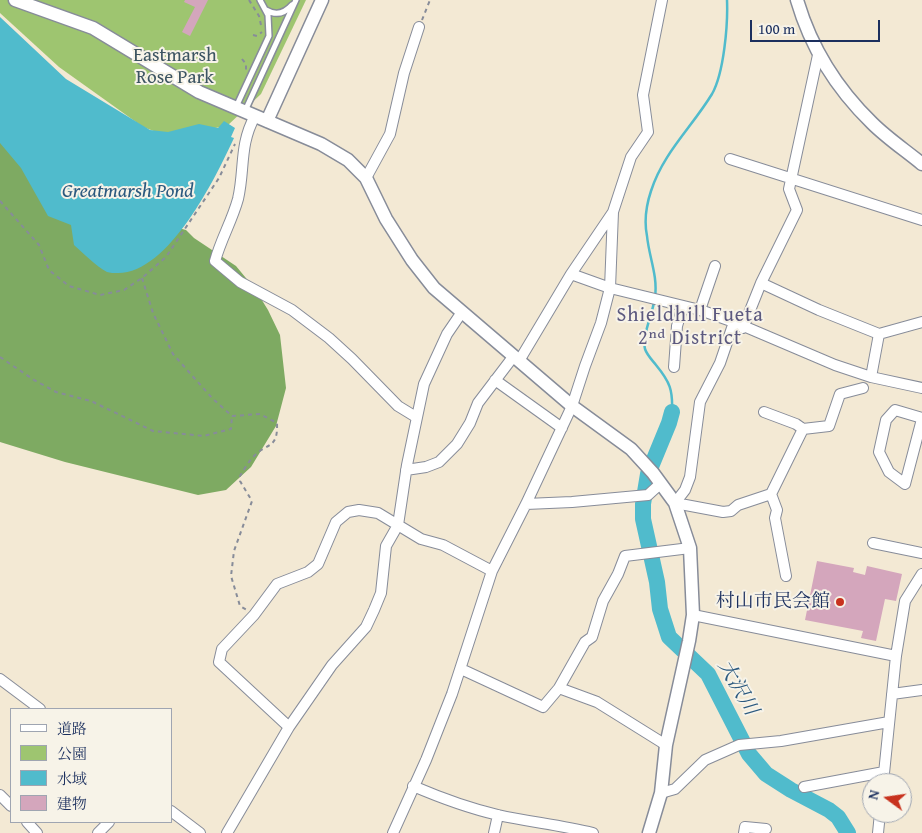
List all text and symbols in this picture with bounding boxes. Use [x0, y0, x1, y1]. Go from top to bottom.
scale bar [752, 10, 882, 42]
text: 100 m [758, 18, 795, 39]
park label: Eastmarsh Rose Park [133, 45, 217, 89]
water label: Greatmarsh Pond [62, 180, 194, 204]
district label: Shieldhill Fueta 2ⁿᵈ District [614, 304, 766, 351]
place label: 村山市民会館 [716, 591, 830, 613]
marker: 村山市民会館 [834, 596, 846, 608]
water label: 大沢川 [712, 656, 762, 720]
legend [10, 708, 172, 823]
text: 道路 [57, 718, 87, 739]
text: 公園 [57, 743, 87, 764]
text: 水域 [57, 768, 87, 789]
north arrow [862, 773, 912, 823]
text: N [863, 788, 884, 802]
text: 建物 [57, 793, 87, 814]

